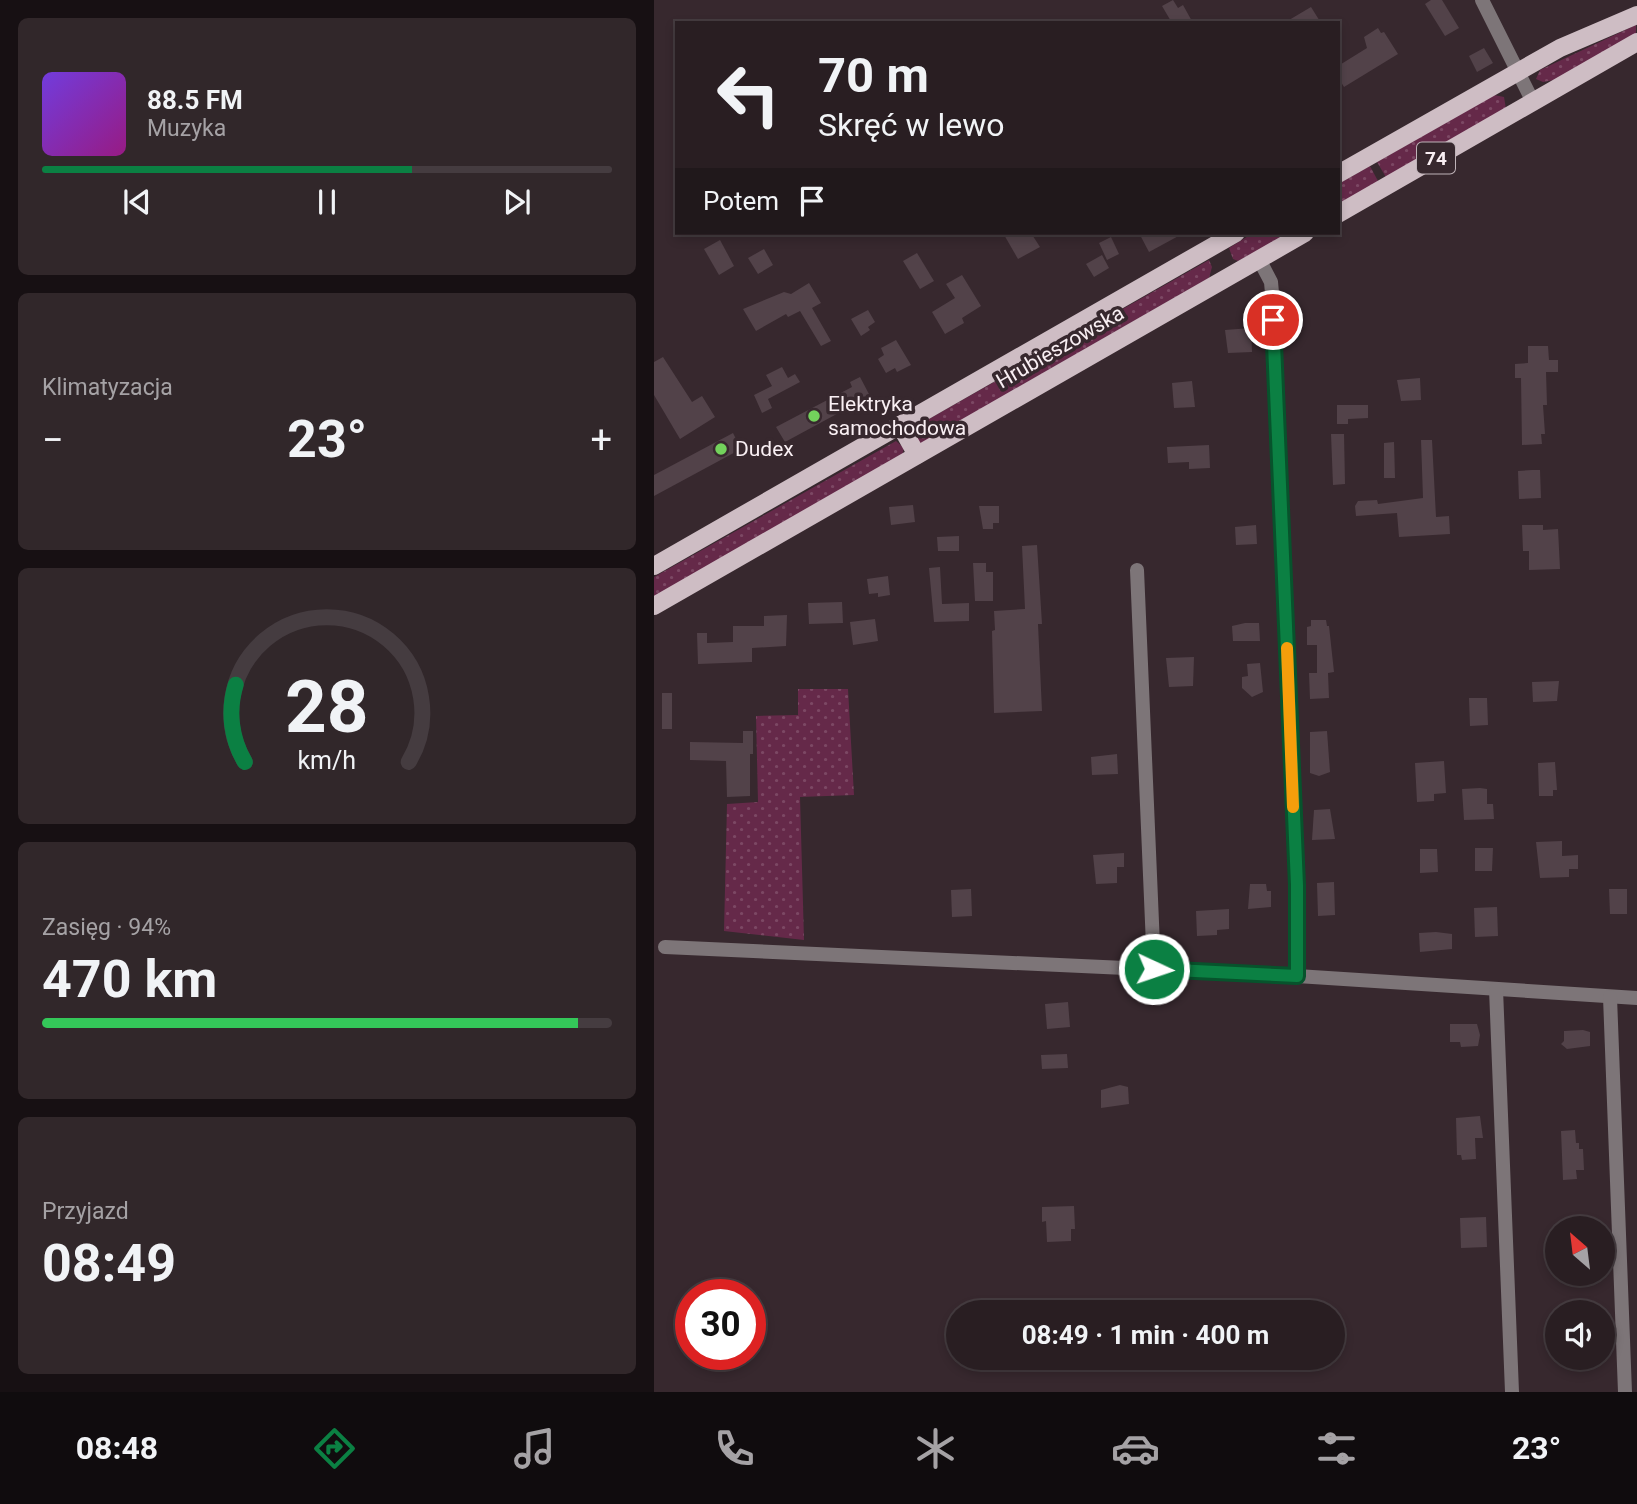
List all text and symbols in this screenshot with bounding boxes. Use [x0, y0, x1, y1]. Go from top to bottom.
text: 70 m [818, 47, 929, 104]
icon: left [703, 49, 794, 140]
text: 88.5 FM [147, 85, 243, 115]
text: Skręć w lewo [818, 106, 1004, 144]
text: Muzyka [147, 115, 226, 142]
road number: 74 [1417, 142, 1455, 174]
icon: arrive [793, 182, 831, 220]
icon: previous [118, 183, 156, 221]
icon: pause [308, 183, 346, 221]
icon: next [498, 183, 536, 221]
text: Potem [703, 186, 779, 216]
pin [1243, 290, 1303, 350]
street label: Hrubieszowska [992, 301, 1128, 393]
icon: arrive [1254, 301, 1292, 339]
text: Klimatyzacja [42, 374, 173, 401]
place label: Elektryka samochodowa [828, 392, 966, 440]
marker: Elektryka samochodowa [806, 408, 822, 424]
text: 23° [287, 409, 367, 470]
text: − [42, 418, 64, 462]
text: + [590, 418, 612, 462]
place label: Dudex [735, 437, 794, 461]
marker: Dudex [713, 441, 729, 457]
text: 28 [285, 664, 369, 750]
text: km/h [298, 746, 356, 775]
text: Zasięg · 94% [42, 914, 171, 941]
position arrow [1117, 932, 1191, 1006]
text: 470 km [42, 949, 217, 1010]
text: Przyjazd [42, 1198, 129, 1225]
north arrow [1545, 1216, 1615, 1286]
map controls [1545, 1216, 1615, 1370]
text: 08:49 [42, 1233, 176, 1294]
speed limit sign: 30 [675, 1279, 766, 1370]
button: sound [1545, 1300, 1615, 1370]
text: 08:49 · 1 min · 400 m [1022, 1320, 1269, 1350]
icon: directions [310, 1424, 359, 1473]
icon: music [510, 1424, 559, 1473]
icon: phone [710, 1424, 759, 1473]
icon: climate [911, 1424, 960, 1473]
icon: car [1111, 1424, 1160, 1473]
icon: filters [1312, 1424, 1361, 1473]
text: 08:48 [76, 1429, 158, 1467]
text: 23° [1512, 1429, 1561, 1467]

